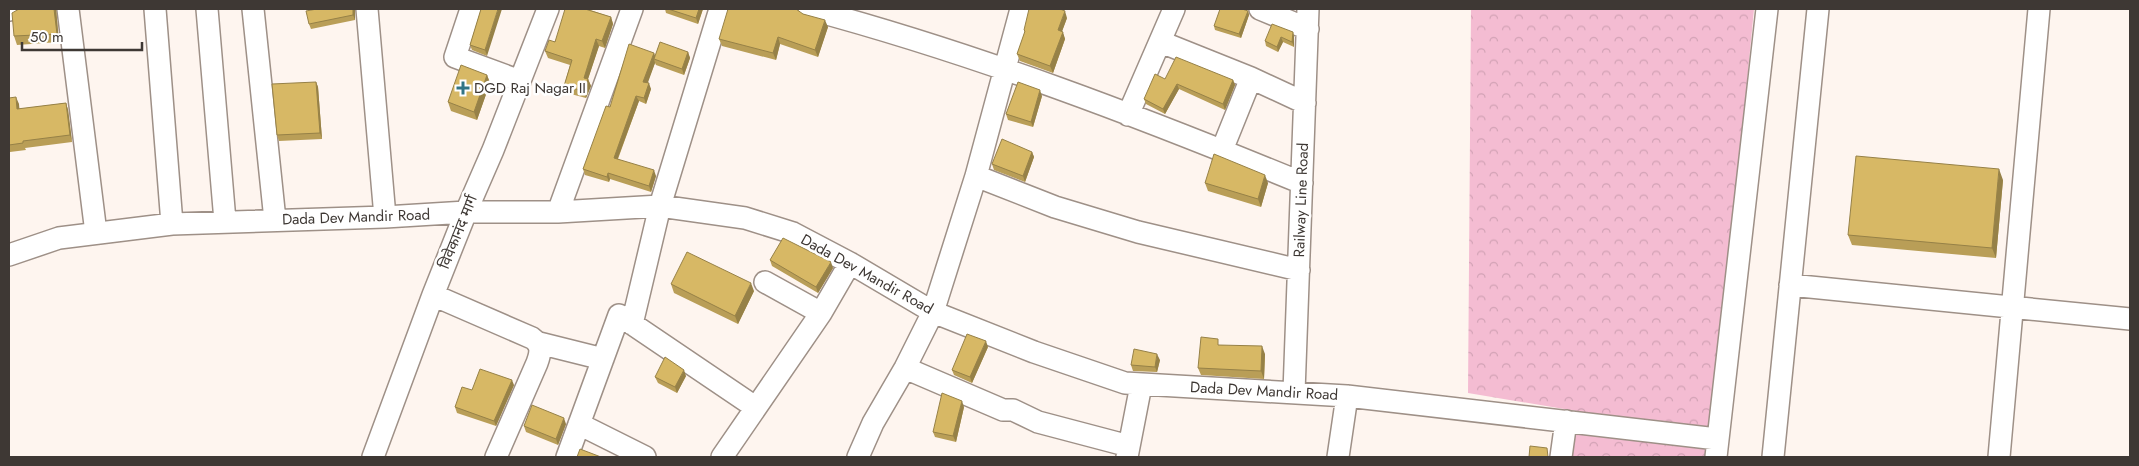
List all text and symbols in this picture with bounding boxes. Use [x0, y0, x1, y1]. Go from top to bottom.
scale bar [22, 20, 142, 52]
text: 50 m [30, 26, 64, 48]
place label: DGD Raj Nagar II [474, 77, 586, 99]
marker: DGD Raj Nagar II [456, 81, 470, 95]
street label: Railway Line Road [1288, 142, 1314, 258]
street label: विवेकानंद मार्ग [433, 191, 483, 272]
street label: Dada Dev Mandir Road [282, 203, 430, 231]
street label: Dada Dev Mandir Road [797, 228, 937, 320]
street label: Dada Dev Mandir Road [1189, 376, 1339, 406]

